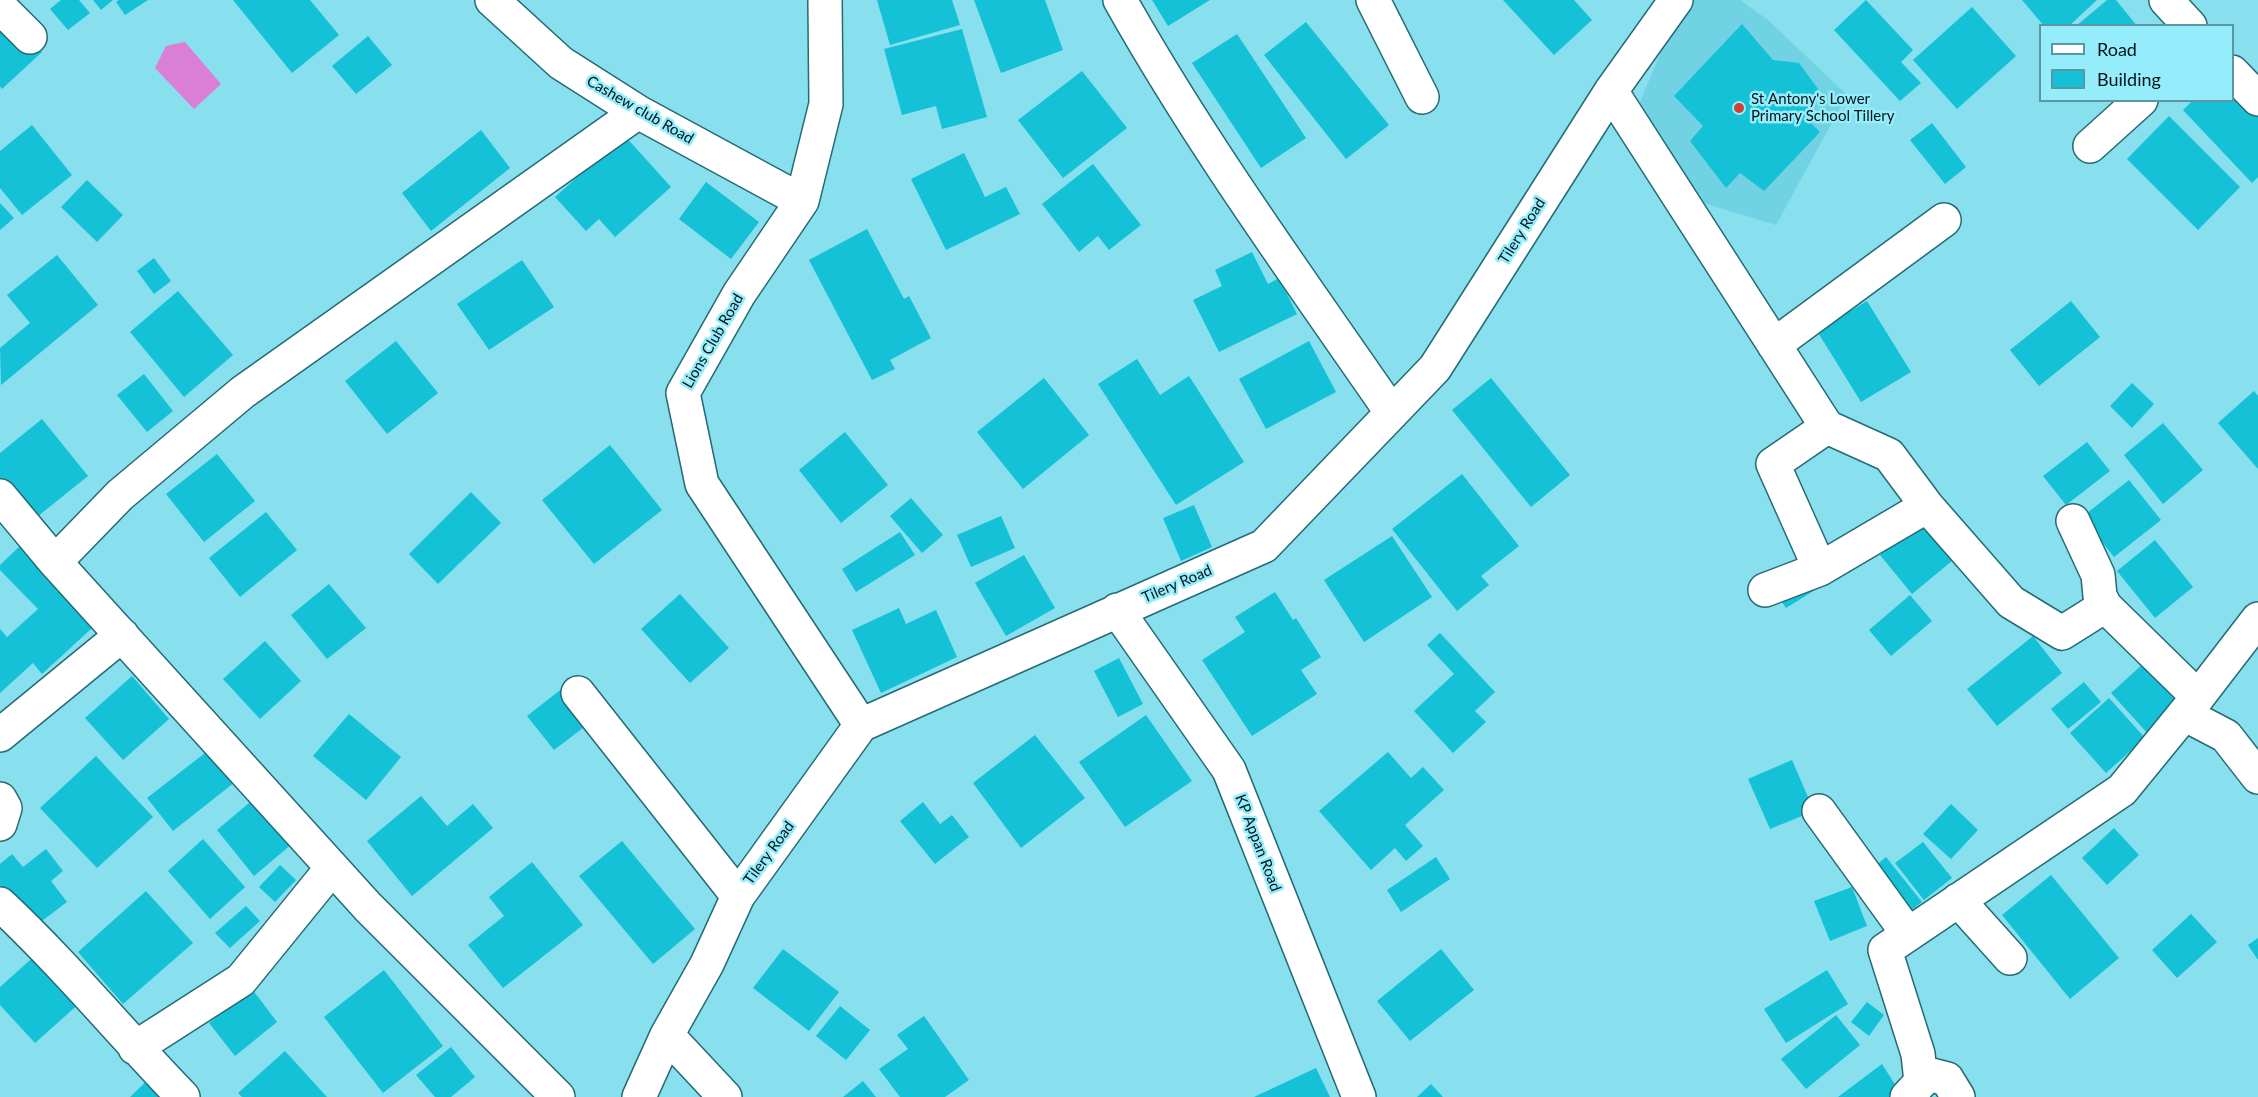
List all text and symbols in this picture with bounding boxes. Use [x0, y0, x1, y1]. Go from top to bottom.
legend [2039, 24, 2234, 102]
text: Road [2097, 38, 2137, 60]
text: Building [2097, 68, 2161, 90]
street label: Cashew club Road [583, 72, 697, 148]
place label: St Antony's Lower Primary School Tillery [1751, 90, 1894, 125]
marker: St Antony's Lower Primary School Tillery [1732, 101, 1746, 115]
street label: Tilery Road [1495, 195, 1549, 267]
street label: Lions Club Road [679, 291, 747, 391]
street label: Tilery Road [1139, 561, 1215, 607]
street label: KP Appan Road [1231, 792, 1285, 894]
street label: Tilery Road [740, 818, 798, 888]

